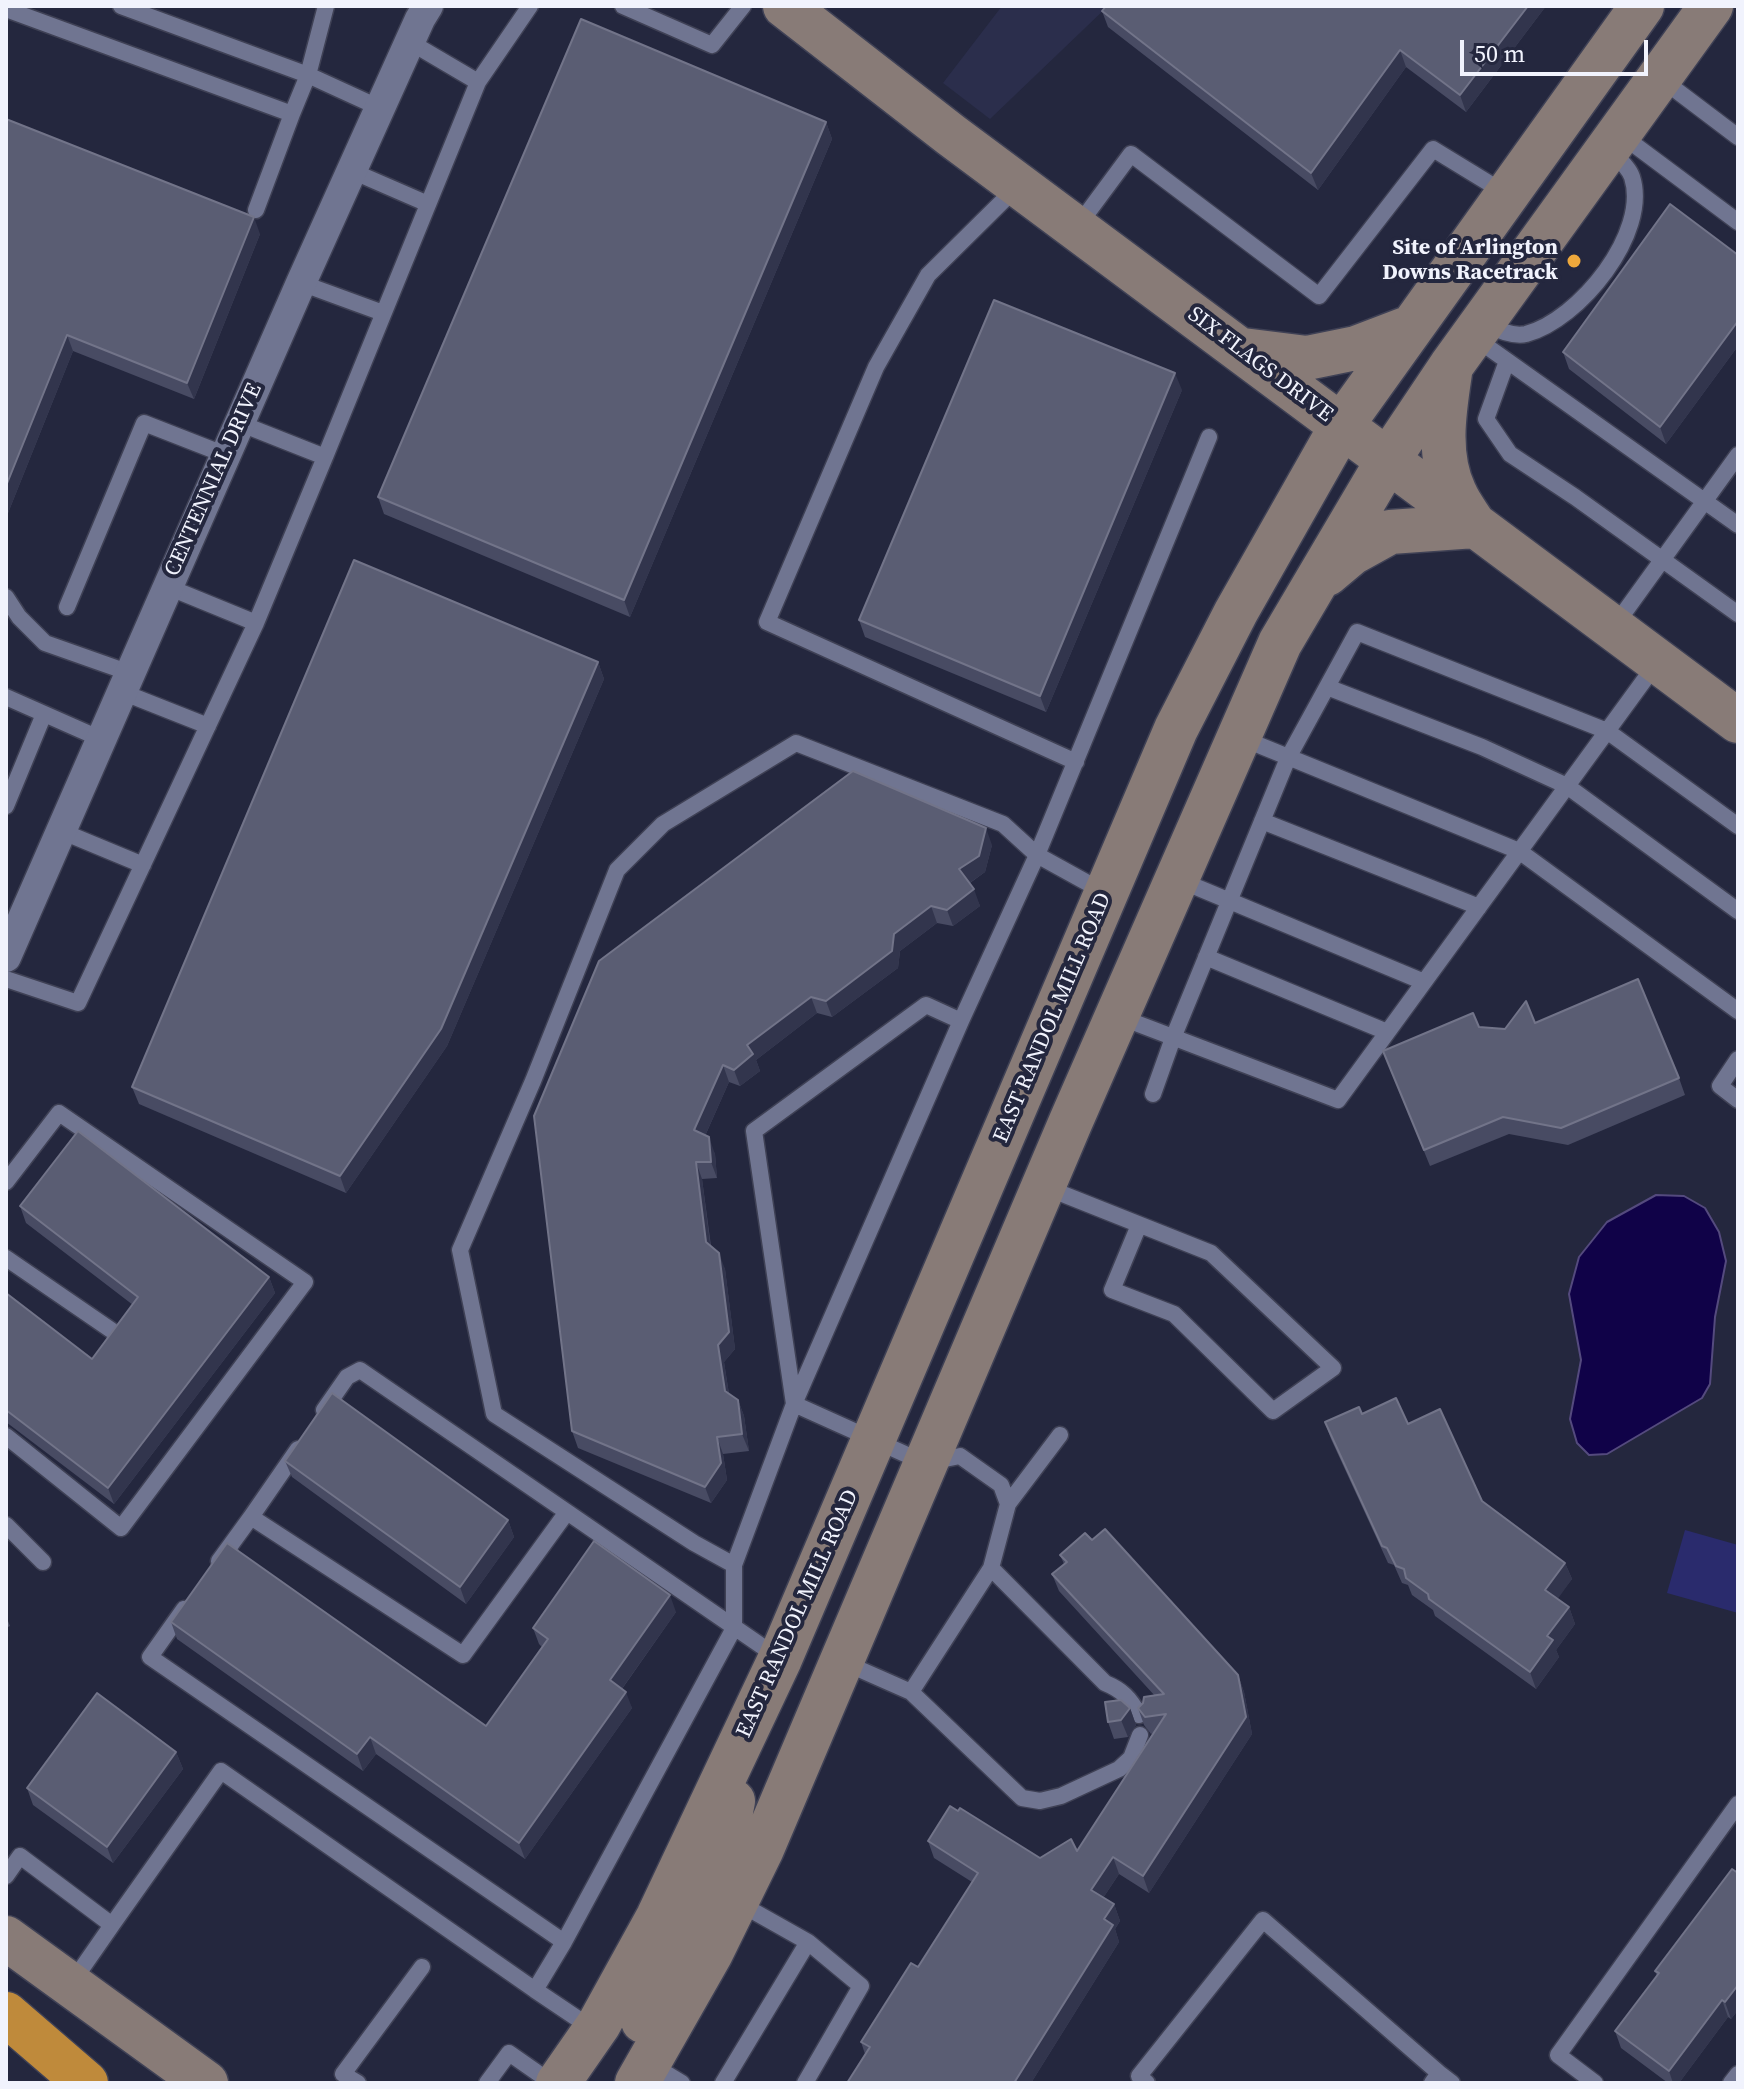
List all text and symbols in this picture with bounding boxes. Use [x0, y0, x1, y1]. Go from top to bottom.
scale bar [1464, 24, 1652, 74]
text: 50 m [1474, 37, 1525, 70]
place label: Site of Arlington Downs Racetrack [1382, 235, 1558, 286]
marker: Site of Arlington Downs Racetrack [1565, 252, 1583, 270]
street label: SIX FLAGS DRIVE [1182, 302, 1338, 428]
street label: CENTENNIAL DRIVE [160, 379, 268, 581]
street label: EAST RANDOL MILL ROAD [988, 889, 1118, 1147]
street label: EAST RANDOL MILL ROAD [731, 1486, 865, 1742]

